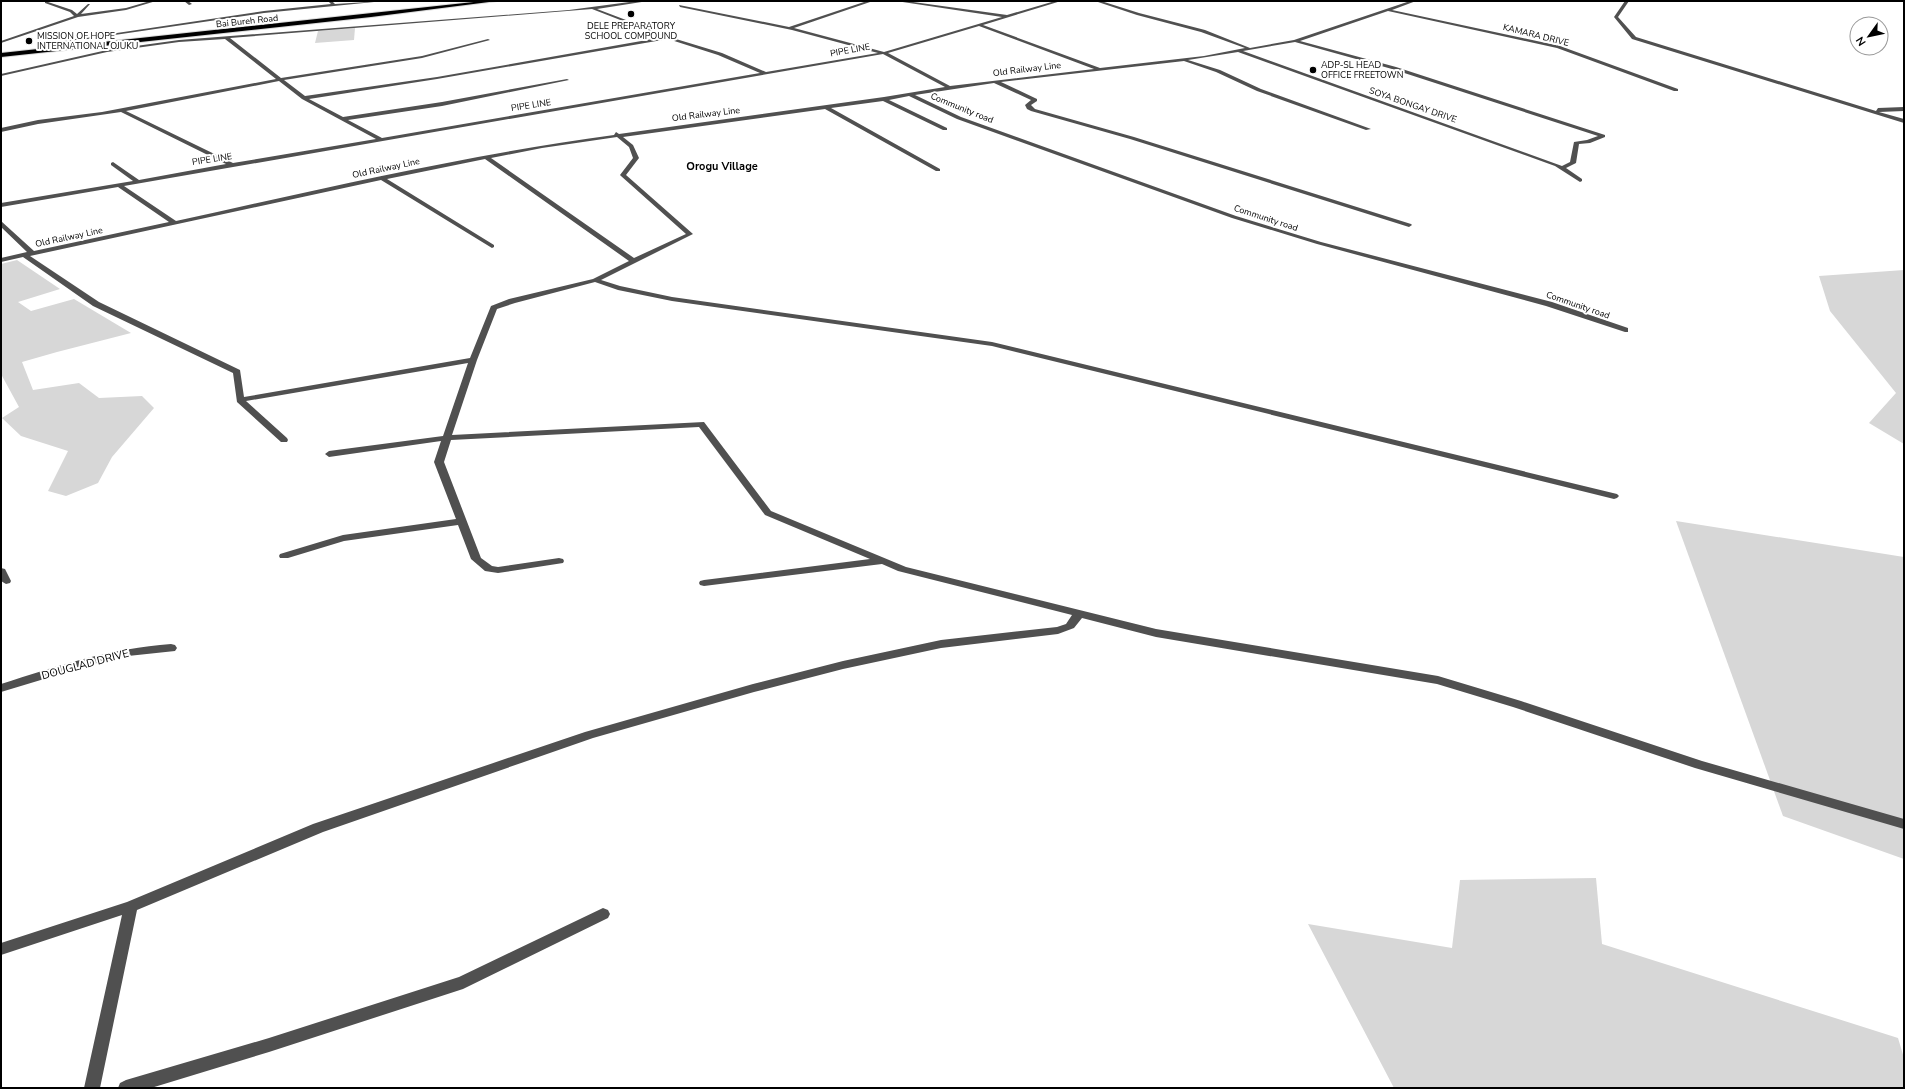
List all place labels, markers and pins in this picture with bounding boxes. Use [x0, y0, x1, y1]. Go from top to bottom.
marker: DELE PREPARATORY SCHOOL COMPOUND [626, 9, 636, 19]
place label: DELE PREPARATORY SCHOOL COMPOUND [585, 20, 677, 42]
place label: MISSION OF HOPE INTERNATIONAL OJUKU [37, 30, 138, 52]
marker: MISSION OF HOPE INTERNATIONAL OJUKU [24, 36, 34, 46]
place label: ADP-SL HEAD OFFICE FREETOWN [1321, 59, 1403, 81]
marker: ADP-SL HEAD OFFICE FREETOWN [1308, 65, 1318, 75]

